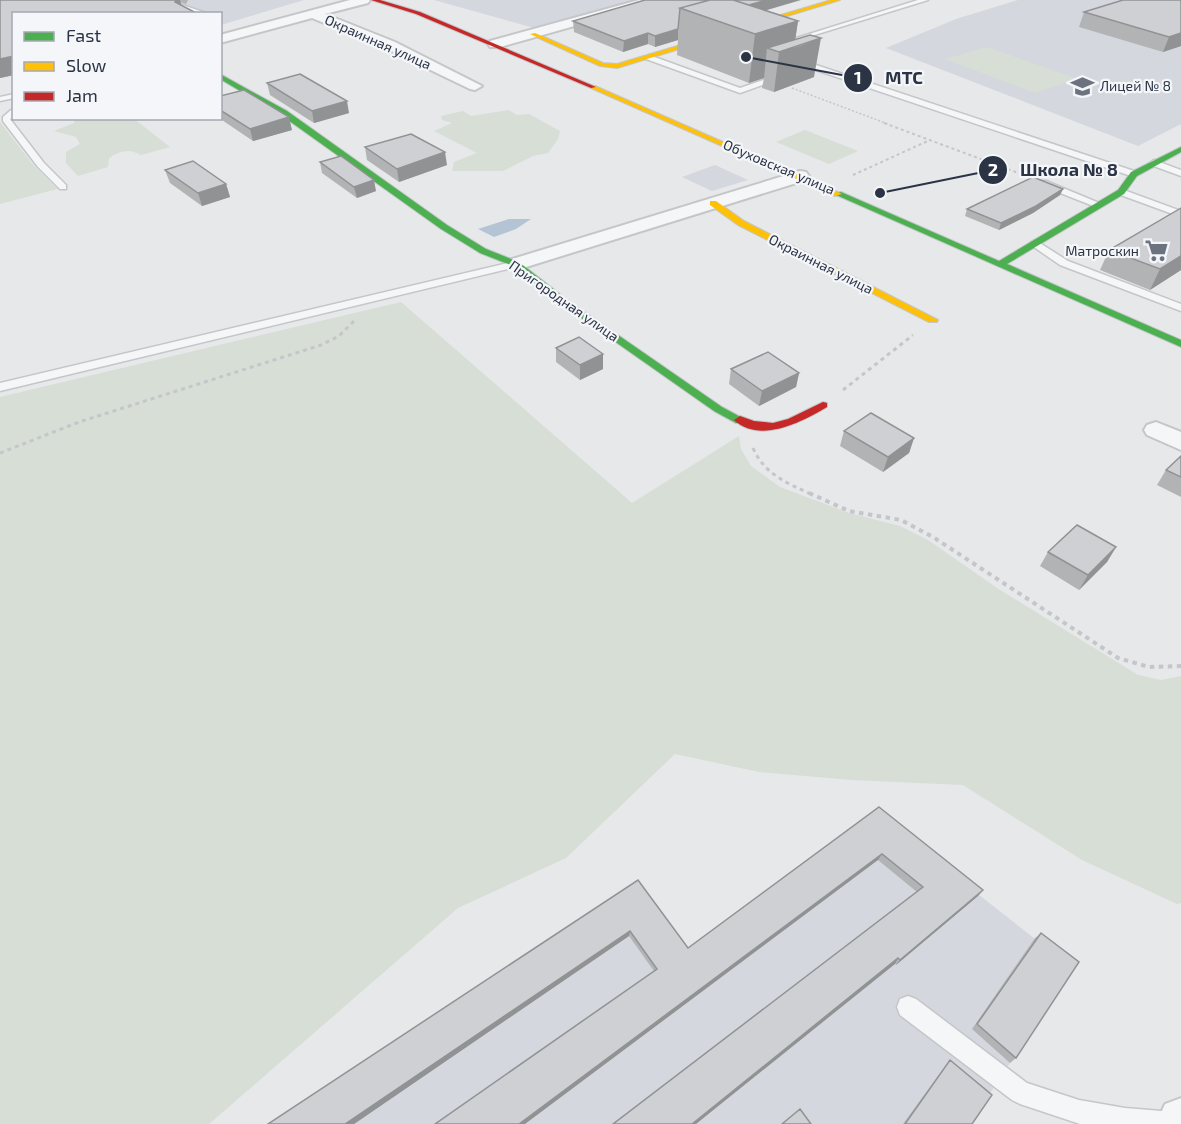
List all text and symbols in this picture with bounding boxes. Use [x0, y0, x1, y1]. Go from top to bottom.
street label: Окраинная улица [322, 10, 434, 73]
legend [12, 12, 222, 120]
text: Fast [66, 24, 101, 46]
text: Slow [66, 54, 107, 76]
callout: МТС [843, 60, 935, 96]
text: 1 [854, 66, 862, 88]
text: МТС [885, 66, 923, 88]
school or university icon: Лицей № 8 [1069, 73, 1095, 99]
place label: Лицей № 8 [1100, 77, 1171, 94]
text: Jam [66, 84, 98, 106]
street label: Обуховская улица [721, 135, 838, 198]
callout: Школа № 8 [978, 152, 1130, 188]
text: 2 [988, 158, 998, 180]
text: Школа № 8 [1020, 158, 1118, 180]
street label: Окраинная улица [766, 230, 876, 297]
supermarket icon: Матроскин [1144, 238, 1170, 264]
place label: Матроскин [1065, 242, 1139, 259]
street label: Пригородная улица [506, 256, 622, 345]

